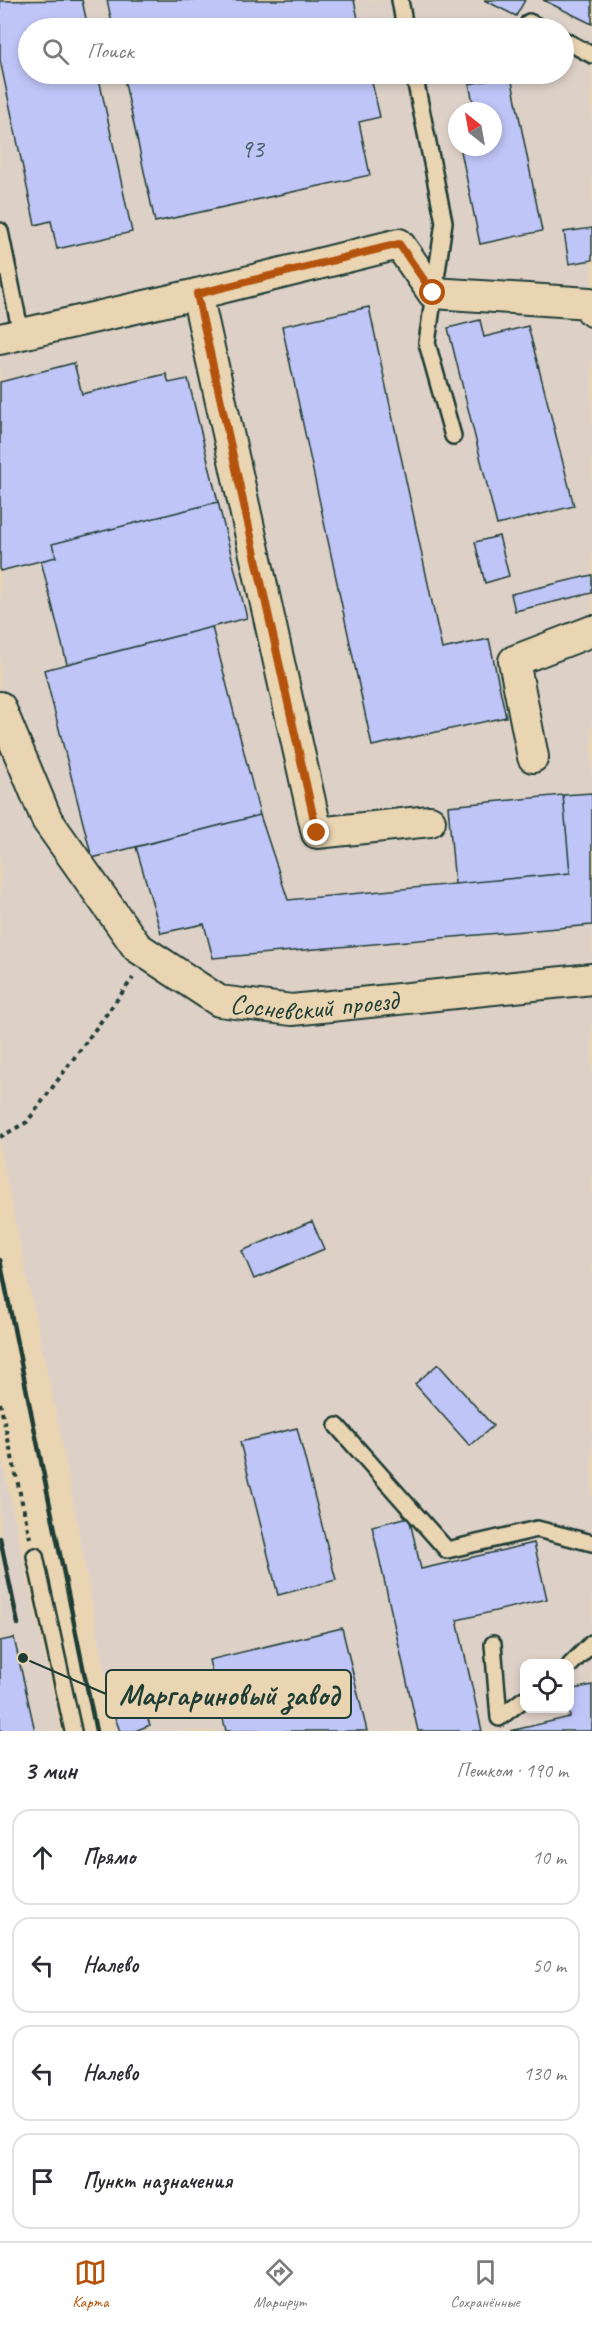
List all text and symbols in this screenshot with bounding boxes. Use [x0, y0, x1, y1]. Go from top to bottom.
search box [18, 18, 574, 84]
icon: search [39, 35, 72, 68]
text: Поиск [87, 37, 133, 65]
north arrow [448, 102, 502, 156]
house number: 93 [240, 132, 266, 165]
route start [419, 279, 445, 305]
route end [303, 819, 329, 845]
street label: Сосневский проезд [228, 982, 403, 1028]
map controls [520, 1659, 574, 1713]
button: locate [520, 1659, 574, 1713]
callout: Маргариновый завод [106, 1670, 351, 1718]
text: Маргариновый завод [119, 1676, 342, 1715]
text: 3 мин [24, 1754, 77, 1787]
text: Пешком · 190 m [456, 1758, 568, 1783]
icon: ahead [26, 1841, 59, 1874]
text: Прямо [83, 1843, 135, 1871]
text: 10 m [532, 1845, 566, 1870]
icon: left [26, 1949, 59, 1982]
text: Налево [83, 1951, 139, 1979]
text: 50 m [532, 1953, 566, 1978]
icon: left [26, 2057, 59, 2090]
text: Налево [83, 2059, 139, 2087]
text: 130 m [523, 2061, 566, 2086]
icon: arrive [26, 2165, 59, 2198]
text: Пункт назначения [83, 2167, 232, 2195]
tab: Карта [72, 2256, 109, 2312]
tab: Маршрут [253, 2256, 306, 2312]
tab: Сохранённые [450, 2256, 520, 2312]

